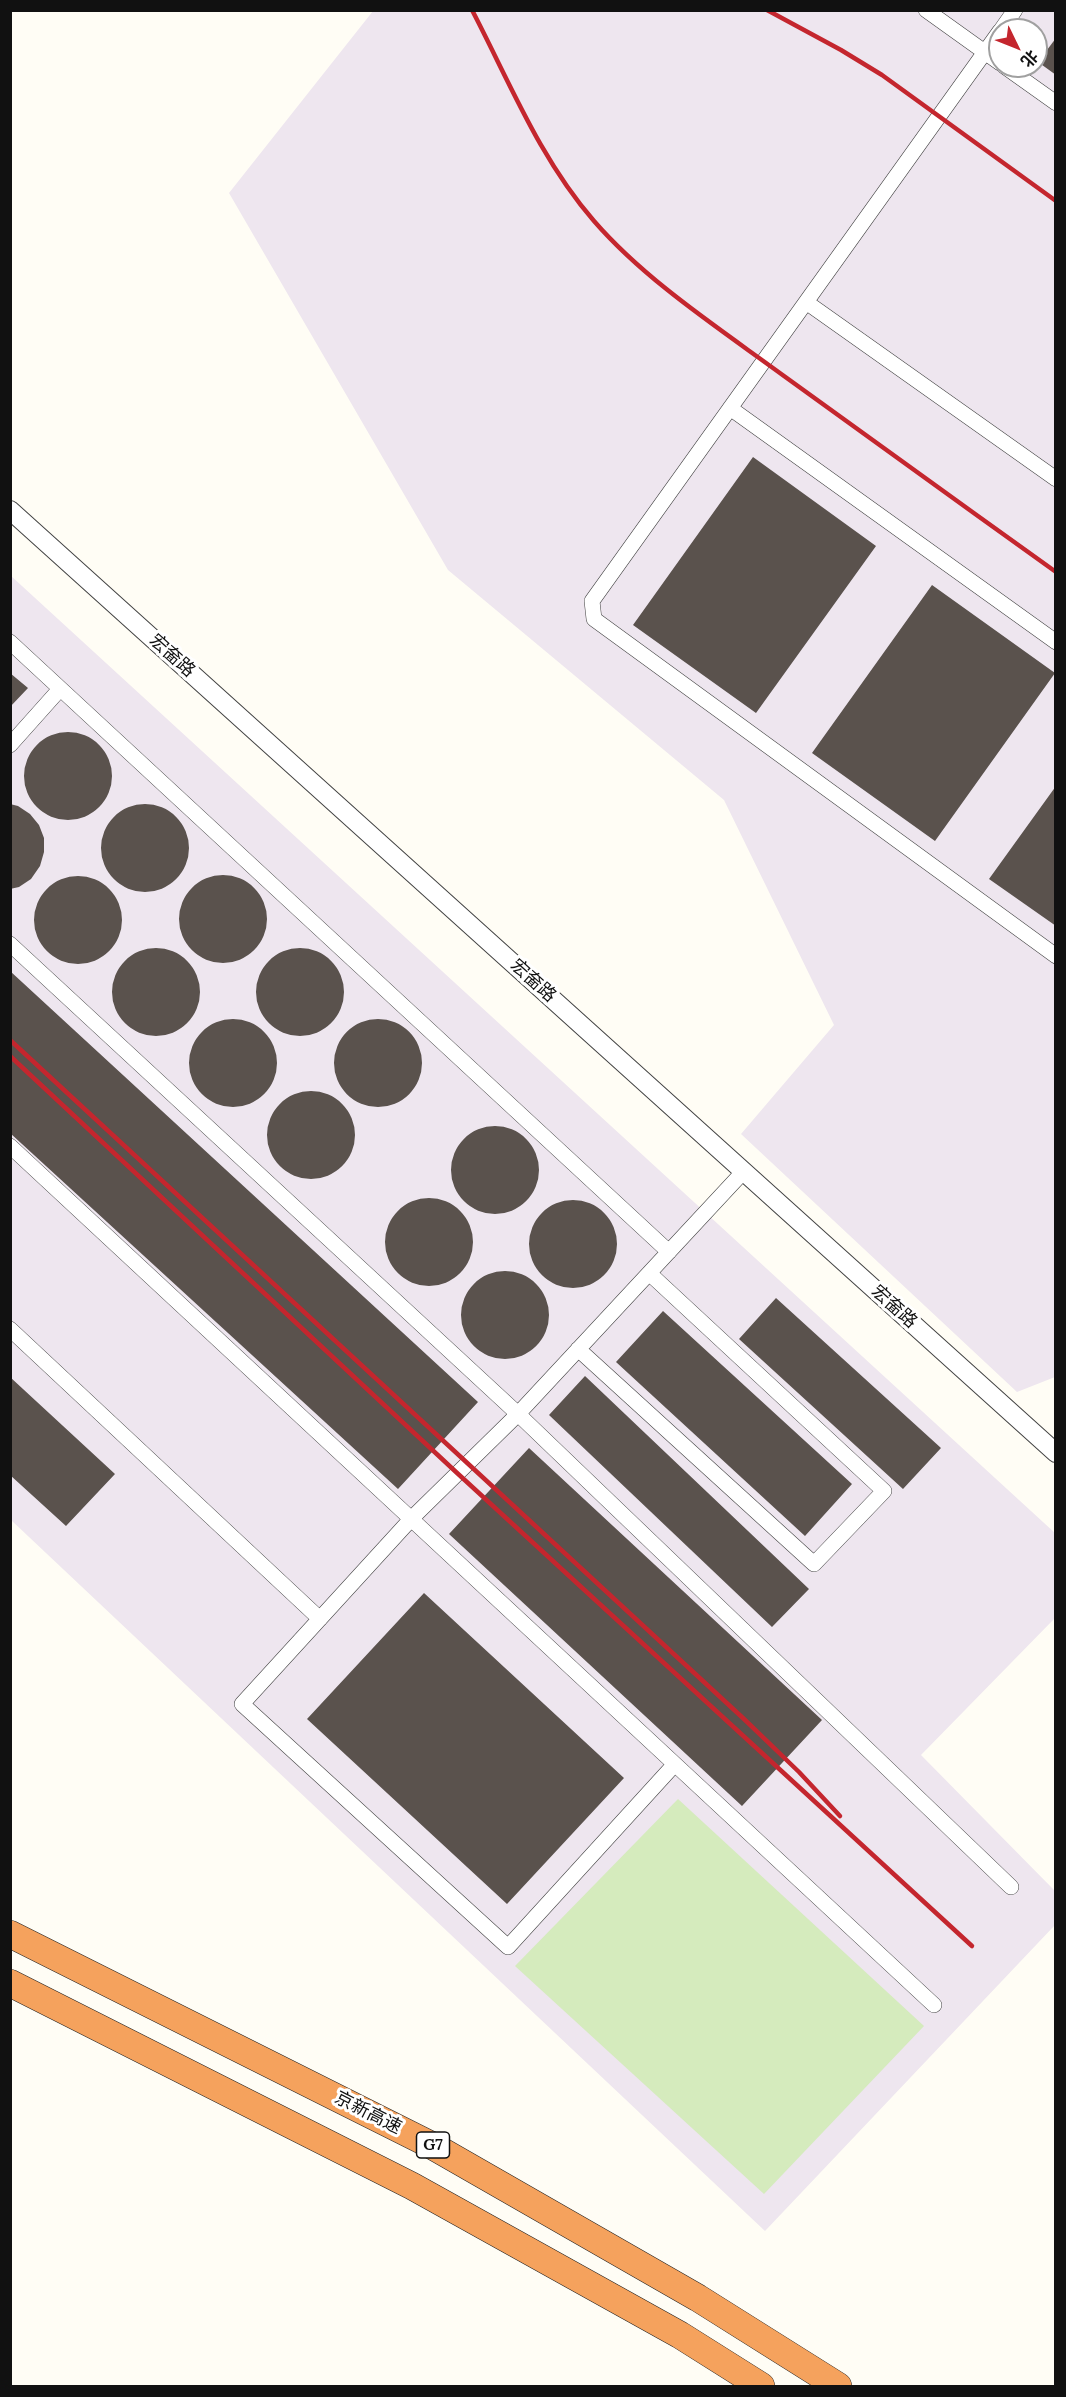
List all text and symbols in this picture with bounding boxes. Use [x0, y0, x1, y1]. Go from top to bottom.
north arrow [988, 18, 1048, 78]
text: 北 [1017, 46, 1042, 72]
street label: 宏奤路 [145, 630, 199, 682]
street label: 宏奤路 [506, 955, 560, 1007]
street label: 宏奤路 [867, 1281, 921, 1333]
street label: 京新高速 [331, 2087, 405, 2139]
road number: G7 [416, 2132, 450, 2158]

